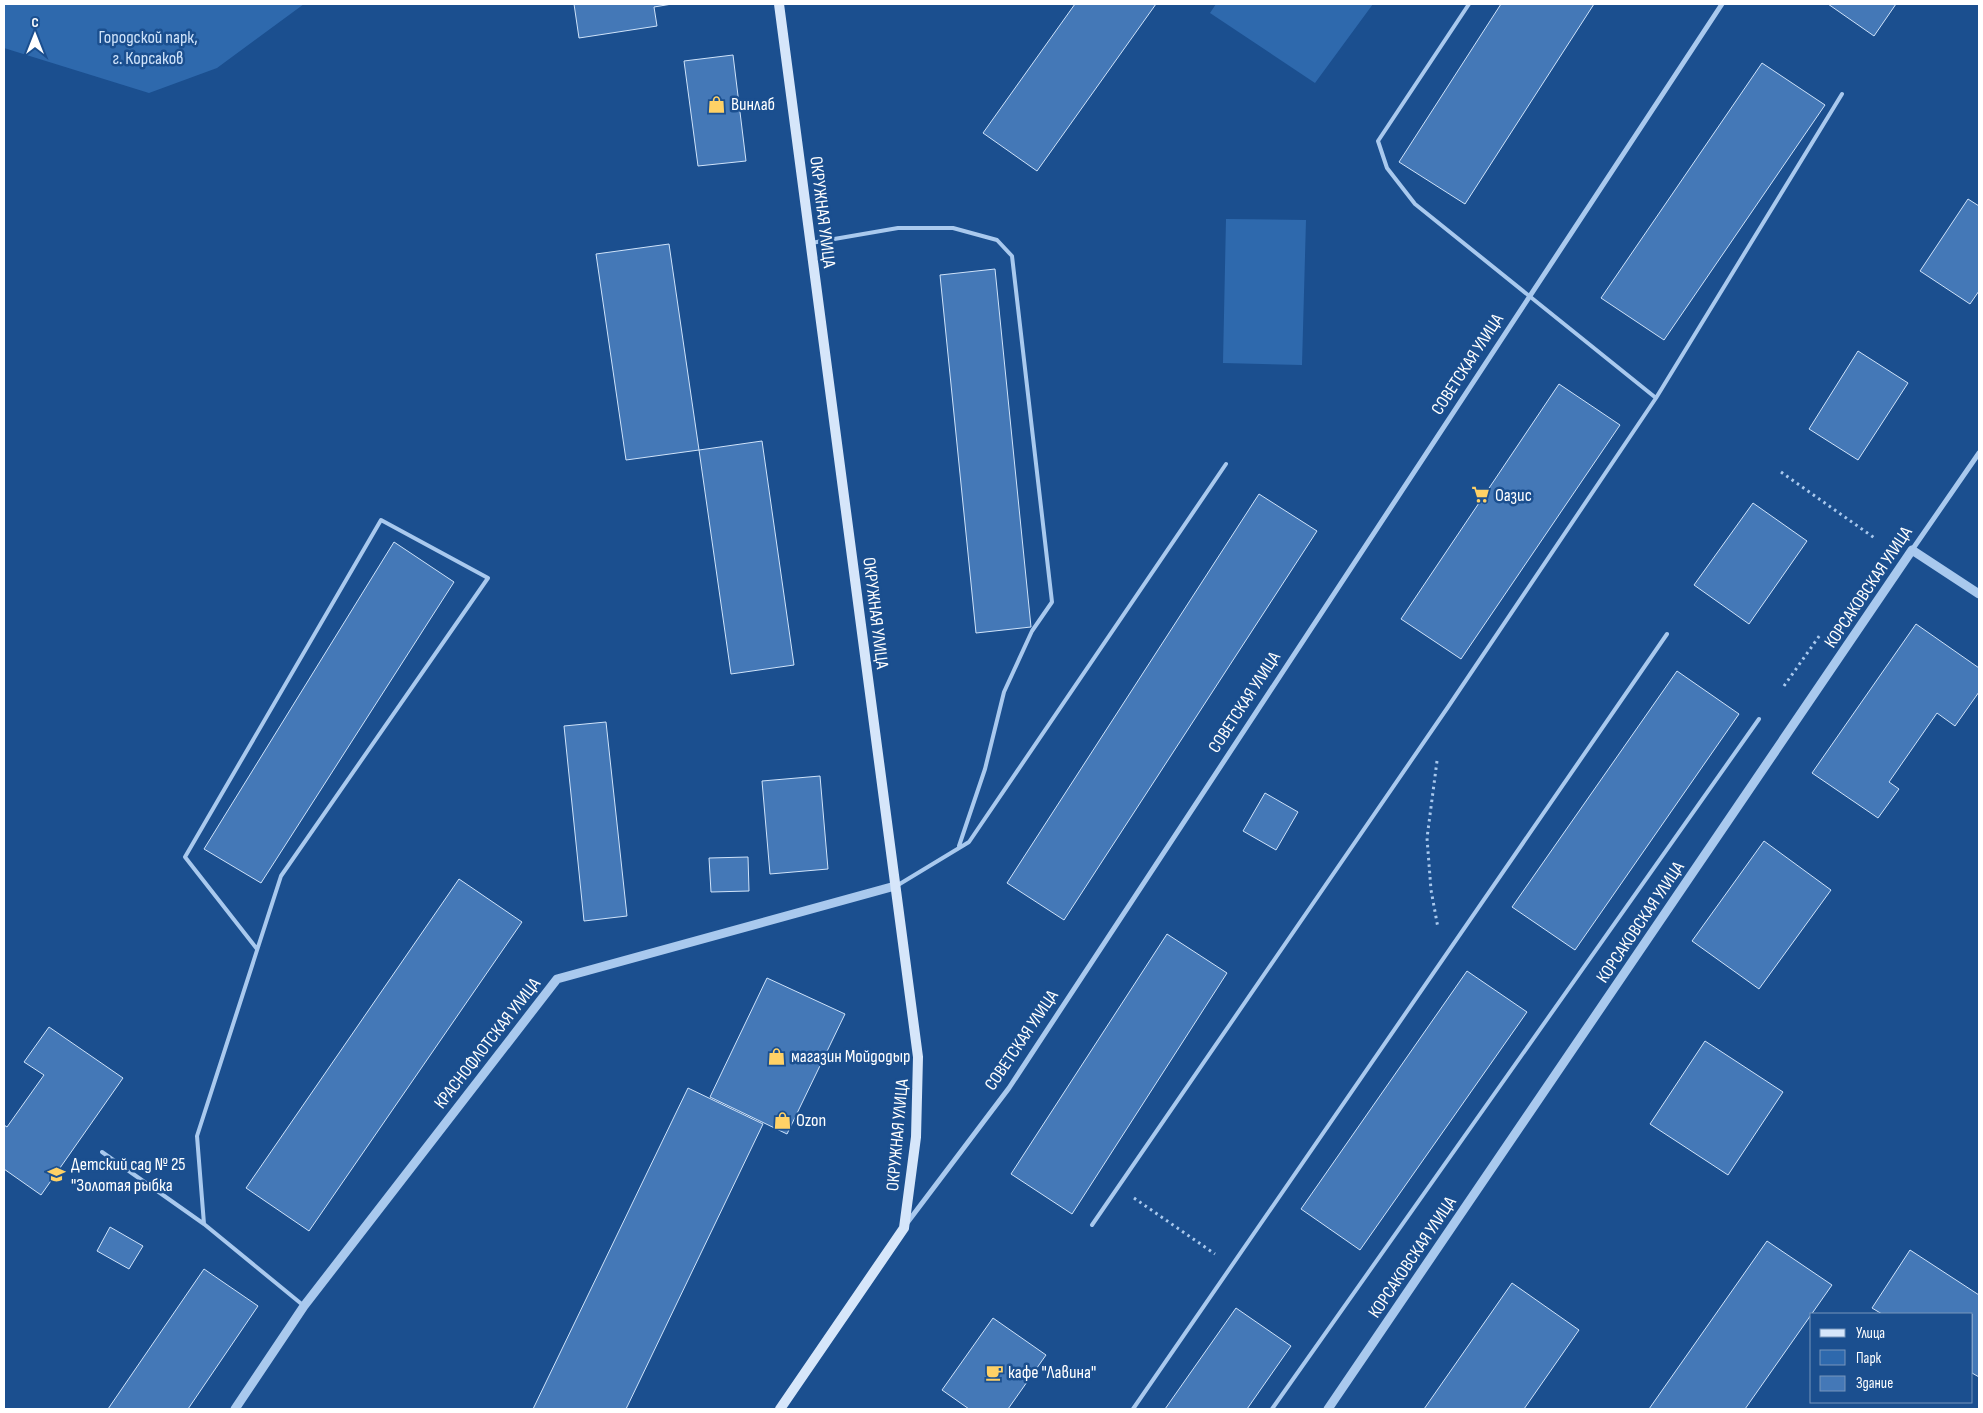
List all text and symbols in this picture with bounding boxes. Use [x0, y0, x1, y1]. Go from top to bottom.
north arrow [10, 10, 60, 60]
text: С [31, 14, 39, 31]
park label: Городской парк, г. Корсаков [98, 27, 198, 69]
shop icon: Винлаб [707, 94, 727, 114]
place label: Винлаб [731, 94, 775, 115]
street label: ОКРУЖНАЯ УЛИЦА [805, 155, 840, 269]
street label: СОВЕТСКАЯ УЛИЦА [1427, 310, 1508, 419]
supermarket icon: Оазис [1471, 485, 1491, 505]
place label: Оазис [1495, 485, 1532, 506]
street label: КОРСАКОВСКАЯ УЛИЦА [1820, 522, 1917, 652]
street label: ОКРУЖНАЯ УЛИЦА [858, 556, 893, 670]
street label: СОВЕТСКАЯ УЛИЦА [1204, 648, 1285, 757]
street label: КОРСАКОВСКАЯ УЛИЦА [1592, 857, 1689, 987]
street label: КРАСНОФЛОТСКАЯ УЛИЦА [430, 973, 545, 1113]
street label: СОВЕТСКАЯ УЛИЦА [980, 986, 1063, 1094]
shop icon: магазин Мойдодыр [767, 1046, 787, 1066]
place label: магазин Мойдодыр [791, 1046, 910, 1067]
street label: ОКРУЖНАЯ УЛИЦА [882, 1078, 913, 1192]
shop icon: Ozon [772, 1110, 792, 1130]
place label: Ozon [796, 1110, 826, 1131]
place label: Детский сад № 25 "Золотая рыбка [71, 1154, 186, 1196]
school or university icon: Детский сад № 25 "Золотая рыбка [47, 1164, 67, 1184]
street label: КОРСАКОВСКАЯ УЛИЦА [1364, 1192, 1461, 1322]
legend [1810, 1313, 1973, 1403]
text: Улица [1856, 1324, 1885, 1343]
text: Парк [1856, 1349, 1882, 1368]
cafe icon: кафе "Лавина" [984, 1362, 1004, 1382]
place label: кафе "Лавина" [1008, 1362, 1096, 1383]
text: Здание [1856, 1374, 1893, 1393]

